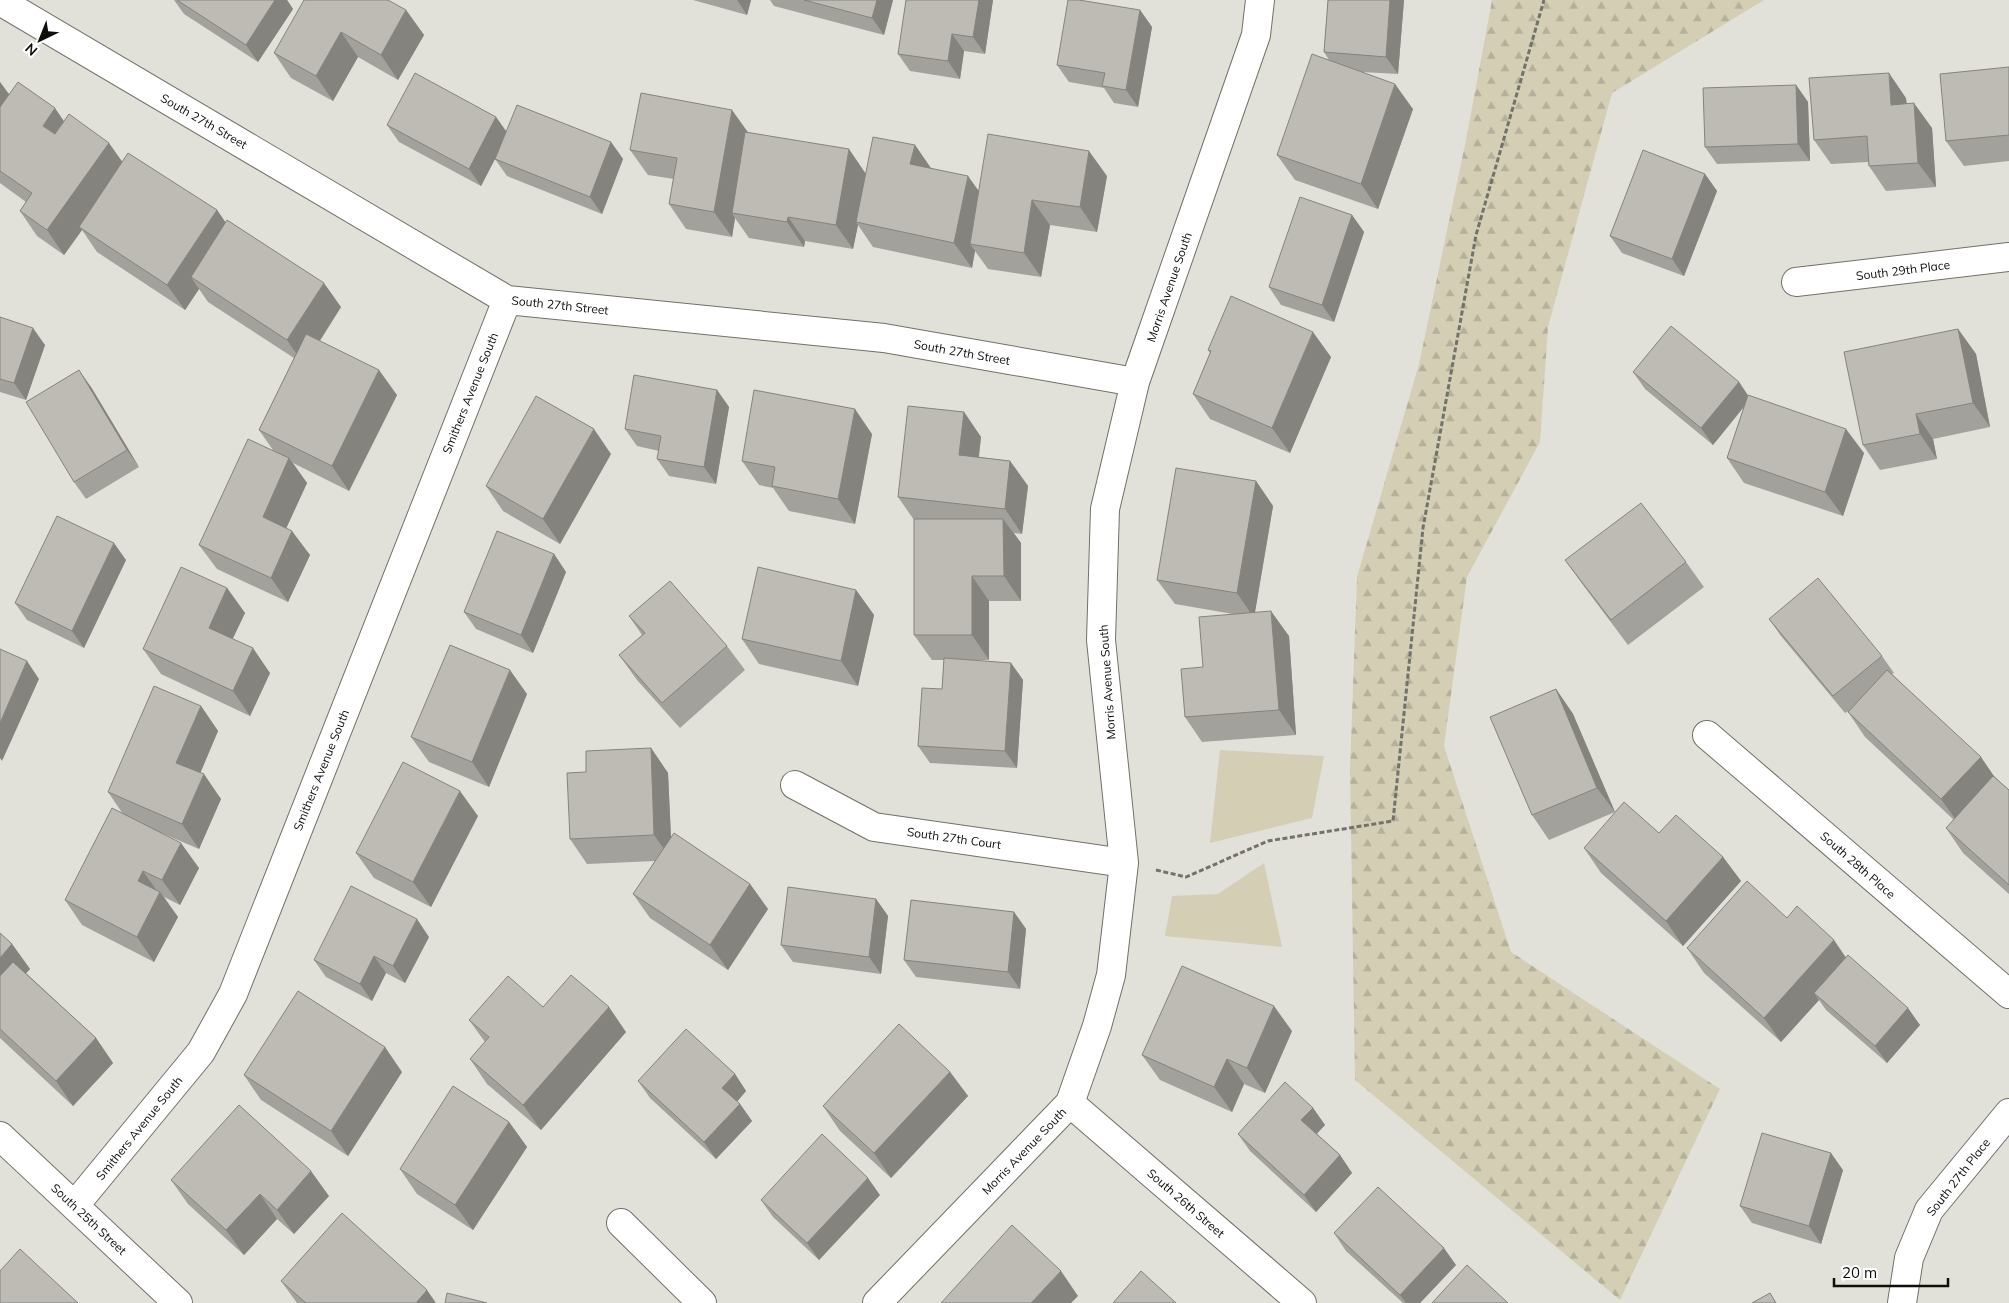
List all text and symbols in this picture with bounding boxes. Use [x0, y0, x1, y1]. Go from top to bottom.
north arrow [15, 15, 65, 65]
text: N [21, 39, 41, 60]
street label: South 27th Street [158, 90, 250, 152]
street label: Morris Avenue South [1143, 230, 1195, 344]
street label: South 29th Place [1855, 257, 1951, 283]
street label: South 27th Street [511, 292, 609, 318]
street label: Smithers Avenue South [439, 330, 501, 456]
street label: South 27th Street [913, 336, 1011, 368]
street label: Morris Avenue South [1095, 624, 1119, 740]
street label: Smithers Avenue South [290, 707, 352, 833]
street label: South 27th Court [906, 824, 1002, 852]
street label: South 28th Place [1817, 828, 1899, 902]
street label: Smithers Avenue South [92, 1073, 186, 1183]
street label: Morris Avenue South [979, 1104, 1069, 1198]
street label: South 27th Place [1923, 1135, 1993, 1219]
street label: South 26th Street [1144, 1165, 1228, 1241]
street label: South 25th Street [48, 1180, 130, 1258]
scale bar [1834, 1256, 1948, 1288]
text: 20 m [1842, 1263, 1877, 1282]

